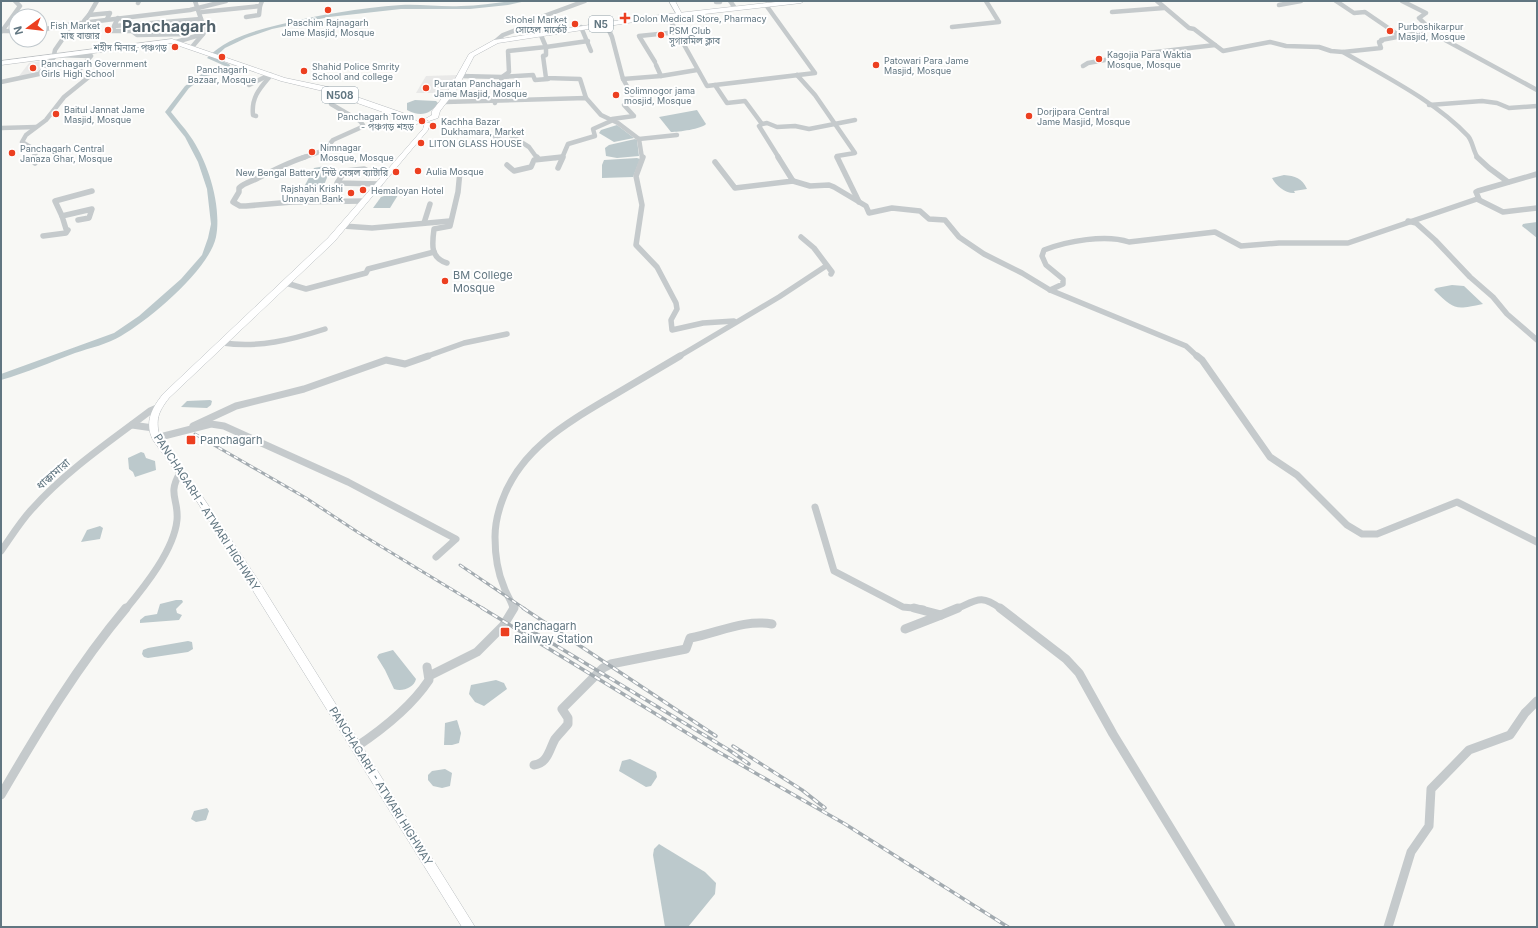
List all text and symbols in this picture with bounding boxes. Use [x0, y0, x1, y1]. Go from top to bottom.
marker: Paschim Rajnagarh Jame Masjid, Mosque [323, 5, 333, 15]
north arrow [8, 8, 48, 48]
marker: Dolon Medical Store, Pharmacy [620, 13, 630, 23]
place label: Dolon Medical Store, Pharmacy [633, 13, 767, 24]
place label: Shohel Market সোহেল মার্কেট [506, 14, 568, 35]
district label: Panchagarh [122, 16, 216, 36]
road number: N5 [589, 16, 613, 32]
place label: Paschim Rajnagarh Jame Masjid, Mosque [281, 17, 375, 38]
marker: Shohel Market সোহেল মার্কেট [570, 19, 580, 29]
place label: Fish Market মাছ বাজার [50, 20, 101, 41]
place label: Purboshikarpur Masjid, Mosque [1398, 21, 1465, 42]
text: N [10, 25, 26, 36]
marker: Fish Market মাছ বাজার [103, 25, 113, 35]
place label: PSM Club সুগারমিল ক্লাব [668, 25, 721, 47]
marker: Purboshikarpur Masjid, Mosque [1385, 26, 1395, 36]
marker: PSM Club সুগারমিল ক্লাব [656, 30, 666, 40]
place label: শহীদ মিনার, পঞ্চগড় [93, 42, 168, 53]
marker: শহীদ মিনার, পঞ্চগড় [170, 42, 180, 52]
place label: Kagojia Para Waktia Mosque, Mosque [1107, 49, 1191, 70]
marker: Panchagarh Bazaar, Mosque [217, 52, 227, 62]
marker: Kagojia Para Waktia Mosque, Mosque [1094, 54, 1104, 64]
place label: Patowari Para Jame Masjid, Mosque [884, 55, 969, 76]
place label: Panchagarh Government Girls High School [41, 58, 147, 79]
marker: Patowari Para Jame Masjid, Mosque [871, 60, 881, 70]
place label: Shahid Police Smrity School and college [312, 61, 400, 82]
marker: Panchagarh Government Girls High School [28, 63, 38, 73]
place label: Panchagarh Bazaar, Mosque [188, 64, 256, 85]
marker: Shahid Police Smrity School and college [299, 66, 309, 76]
place label: Puratan Panchagarh Jame Masjid, Mosque [434, 78, 527, 99]
marker: Puratan Panchagarh Jame Masjid, Mosque [421, 83, 431, 93]
place label: Solimnogor jama mosjid, Mosque [624, 85, 695, 106]
road number: N508 [322, 87, 358, 103]
marker: Solimnogor jama mosjid, Mosque [611, 90, 621, 100]
place label: Baitul Jannat Jame Masjid, Mosque [64, 104, 145, 125]
place label: Dorjipara Central Jame Masjid, Mosque [1037, 106, 1130, 127]
marker: Baitul Jannat Jame Masjid, Mosque [51, 109, 61, 119]
place label: Panchagarh Town - পঞ্চগড় শহড় [337, 111, 415, 132]
marker: Dorjipara Central Jame Masjid, Mosque [1024, 111, 1034, 121]
marker: Panchagarh Town - পঞ্চগড় শহড় [417, 116, 427, 126]
place label: Kachha Bazar Dukhamara, Market [441, 116, 524, 137]
marker: Kachha Bazar Dukhamara, Market [428, 121, 438, 131]
marker: LITON GLASS HOUSE [416, 138, 426, 148]
place label: LITON GLASS HOUSE [429, 138, 522, 149]
place label: Nimnagar Mosque, Mosque [320, 142, 394, 163]
place label: Panchagarh Central Janaza Ghar, Mosque [20, 143, 113, 164]
marker: Nimnagar Mosque, Mosque [307, 147, 317, 157]
marker: Panchagarh Central Janaza Ghar, Mosque [7, 148, 17, 158]
marker: Aulia Mosque [413, 166, 423, 176]
place label: Aulia Mosque [426, 166, 484, 177]
place label: New Bengal Battery নিউ বেঙ্গল ব্যাটারি [236, 167, 389, 178]
marker: New Bengal Battery নিউ বেঙ্গল ব্যাটারি [391, 167, 401, 177]
place label: Rajshahi Krishi Unnayan Bank [281, 183, 343, 204]
marker: Hemaloyan Hotel [358, 185, 368, 195]
place label: Hemaloyan Hotel [371, 185, 444, 196]
marker: Rajshahi Krishi Unnayan Bank [346, 188, 356, 198]
place label: BM College Mosque [453, 268, 513, 295]
marker: BM College Mosque [440, 276, 450, 286]
street label: PANCHAGARH - ATWARI HIGHWAY [151, 431, 263, 594]
place label: Panchagarh [200, 433, 262, 447]
marker: Panchagarh [185, 434, 197, 446]
street label: ধাক্কামারা [33, 455, 74, 492]
place label: Panchagarh Railway Station [514, 619, 593, 646]
marker: Panchagarh Railway Station [499, 626, 511, 638]
street label: PANCHAGARH - ATWARI HIGHWAY [326, 704, 436, 868]

